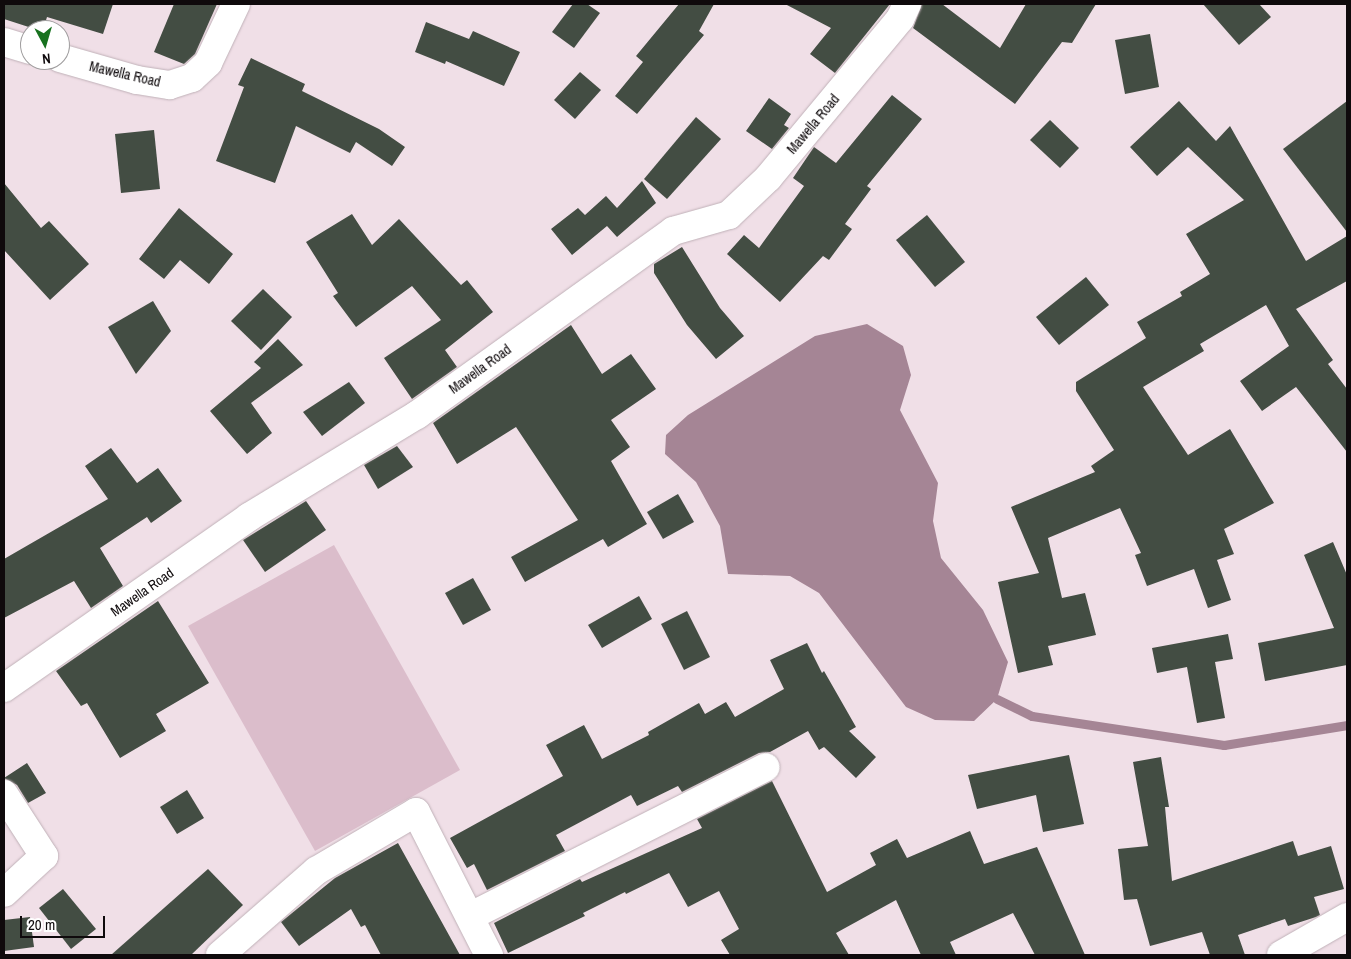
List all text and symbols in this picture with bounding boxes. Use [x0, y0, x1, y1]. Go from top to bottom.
north arrow [20, 20, 70, 70]
text: N [41, 50, 52, 68]
street label: Mawella Road [88, 58, 162, 90]
street label: Mawella Road [783, 91, 843, 157]
street label: Mawella Road [446, 341, 514, 397]
street label: Mawella Road [107, 564, 177, 620]
scale bar [22, 906, 108, 938]
text: 20 m [28, 914, 55, 935]

